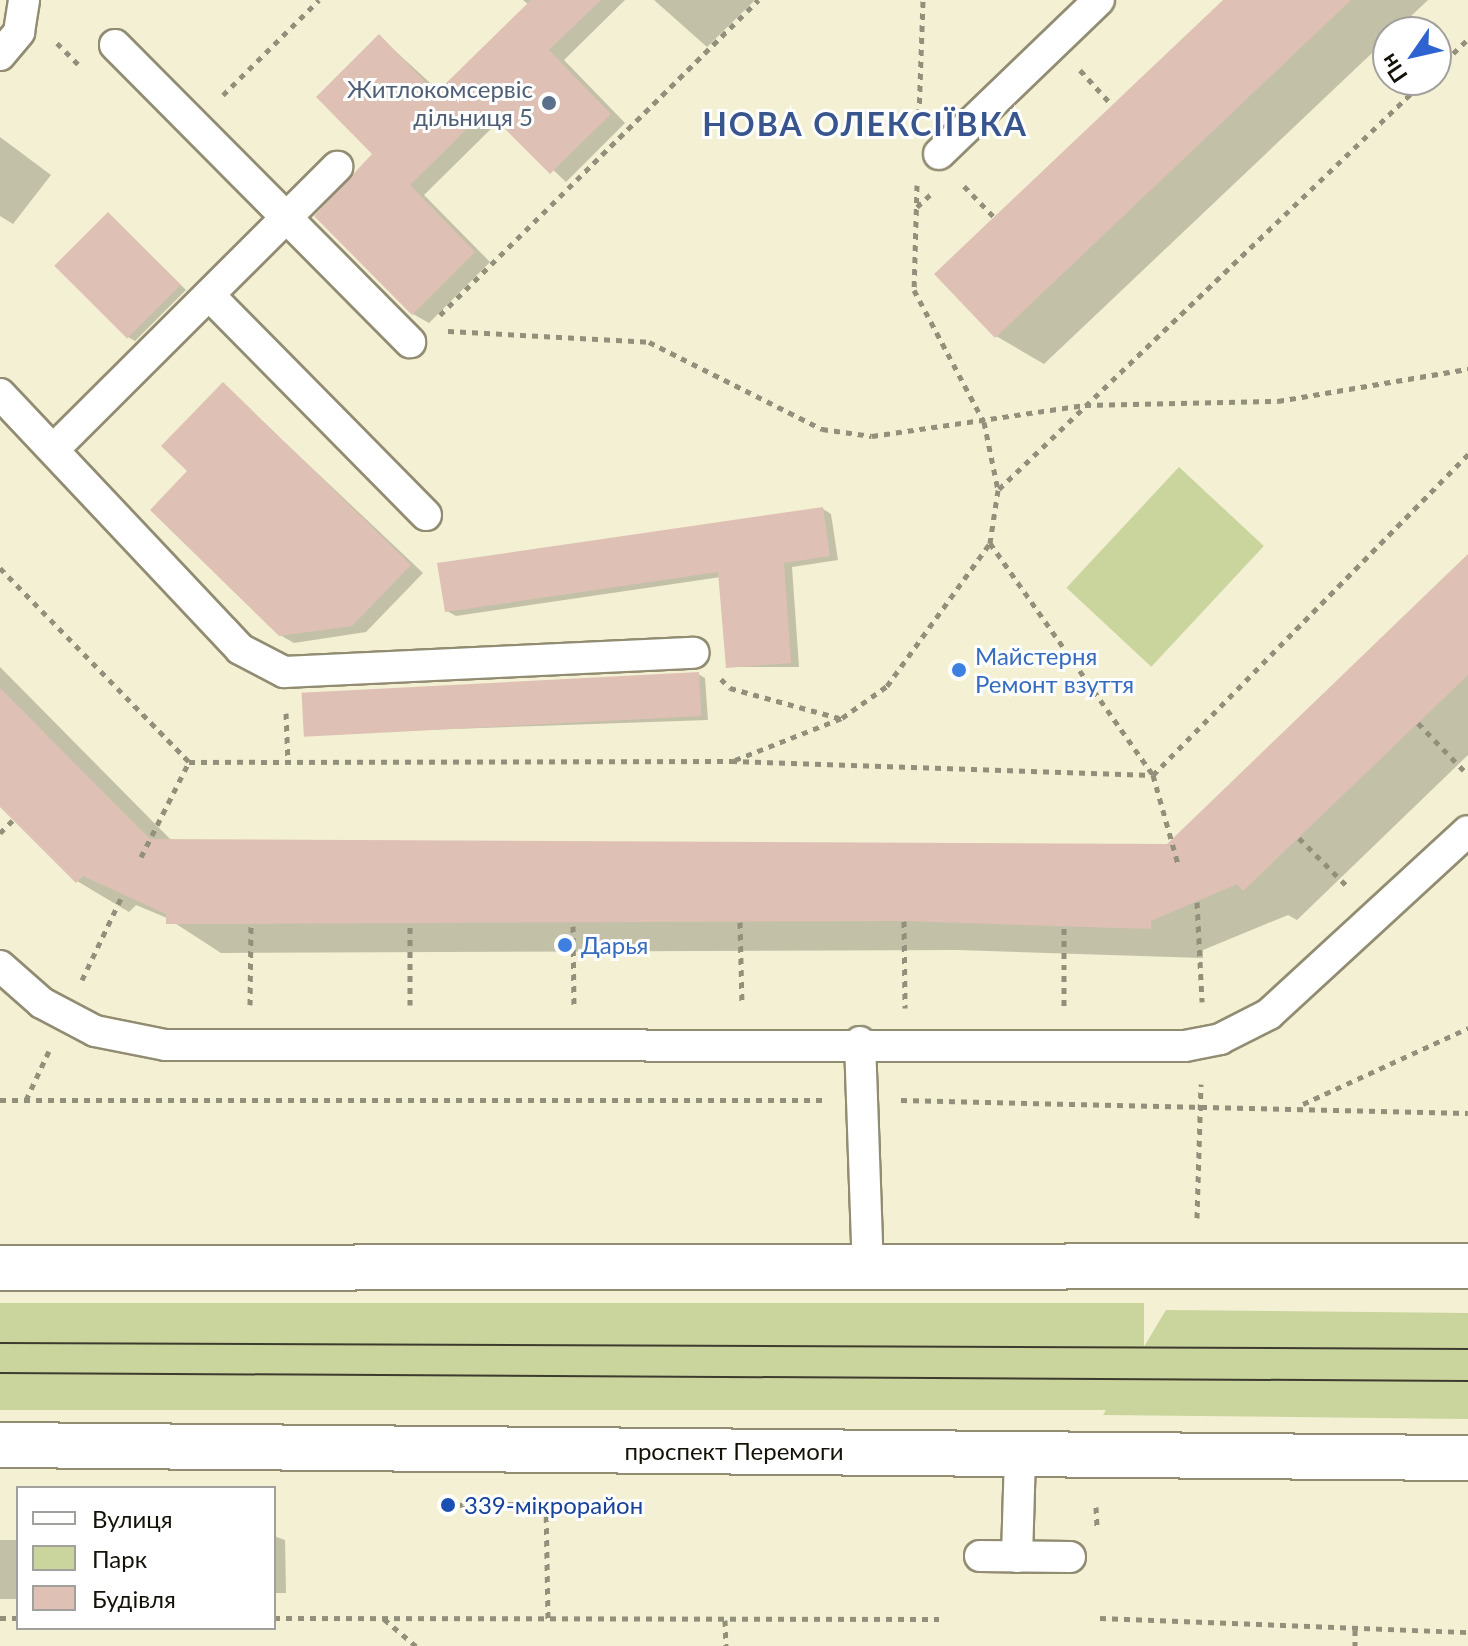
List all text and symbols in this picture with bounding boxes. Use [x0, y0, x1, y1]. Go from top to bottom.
north arrow [1372, 16, 1452, 96]
text: Пн [1374, 49, 1413, 88]
place label: Житлокомсервіс дільниця 5 [347, 75, 533, 131]
marker: Житлокомсервіс дільниця 5 [540, 94, 558, 112]
district label: НОВА ОЛЕКСІЇВКА [702, 105, 1028, 143]
place label: Майстерня Ремонт взуття [975, 642, 1134, 698]
marker: Майстерня Ремонт взуття [950, 661, 968, 679]
place label: Дарья [581, 931, 648, 959]
marker: Дарья [556, 936, 574, 954]
street label: проспект Перемоги [624, 1437, 844, 1465]
legend [16, 1486, 276, 1630]
place label: 339-мiкрорайон [464, 1491, 643, 1519]
marker: 339-мiкрорайон [439, 1496, 457, 1514]
text: Вулиця [92, 1504, 173, 1533]
text: Парк [92, 1544, 147, 1573]
text: Будівля [92, 1584, 176, 1613]

